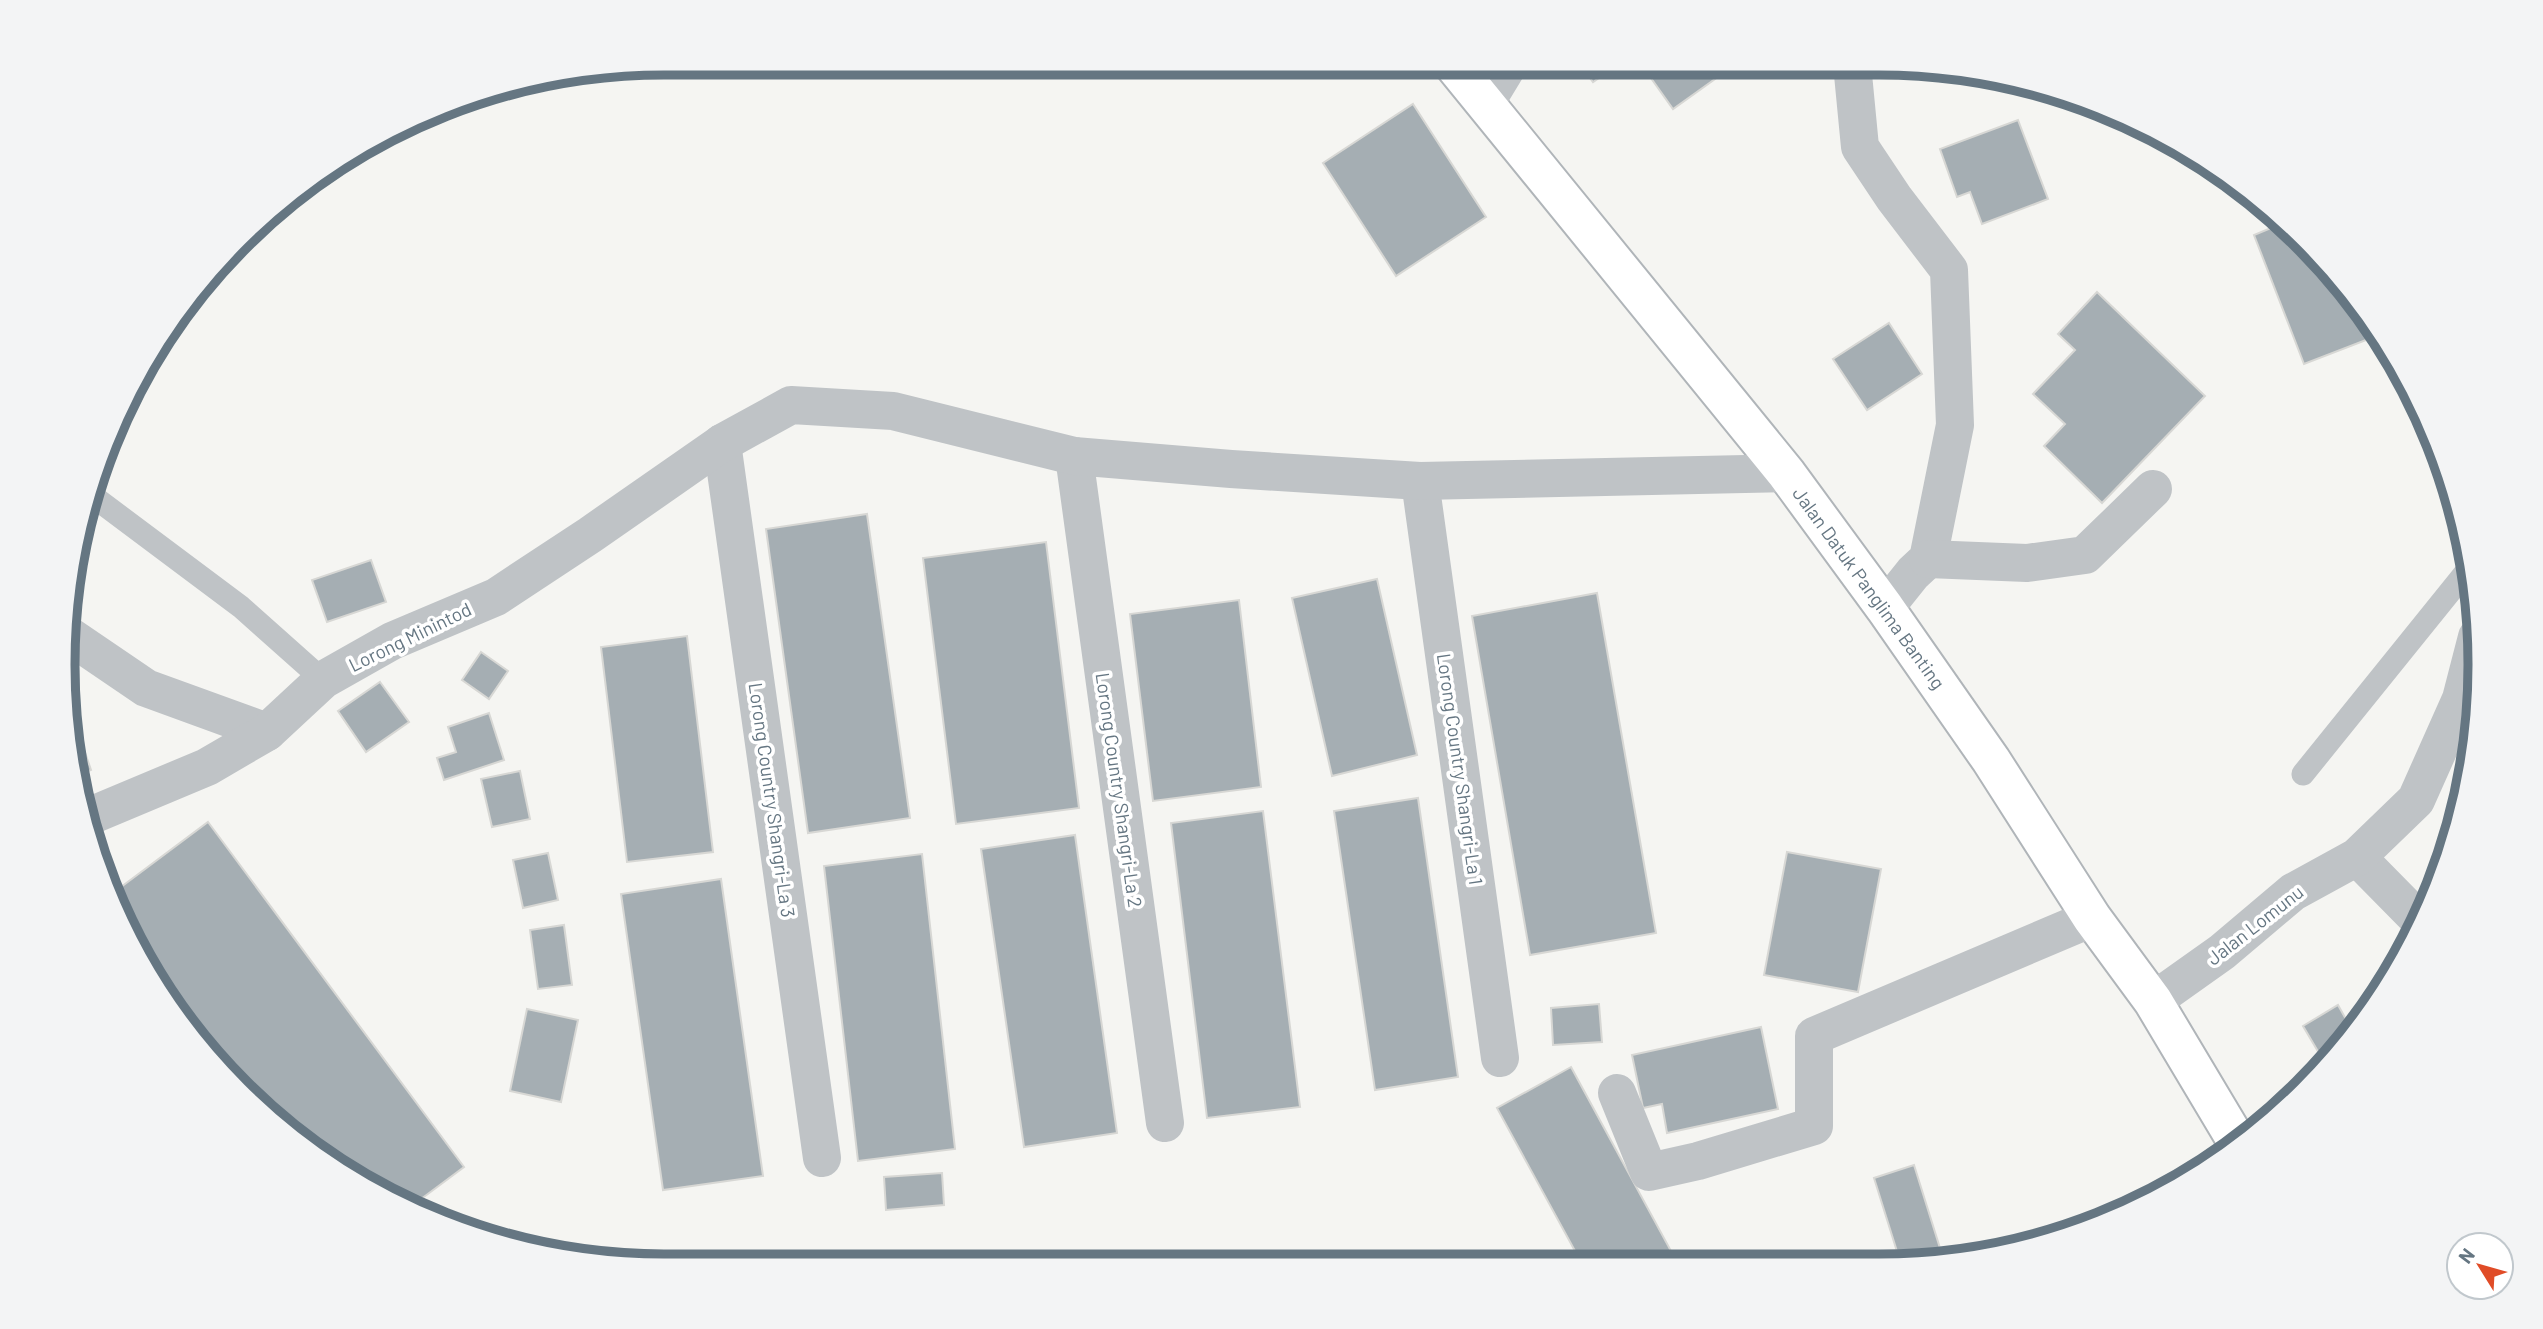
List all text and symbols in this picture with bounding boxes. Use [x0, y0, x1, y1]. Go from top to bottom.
street label: Jalan Datuk Panglima Banting [1788, 482, 1950, 693]
street label: Lorong Minintod [345, 597, 475, 676]
street label: Lorong Country Shangri-La 1 [1433, 652, 1488, 886]
street label: Lorong Country Shangri-La 2 [1092, 671, 1147, 909]
street label: Lorong Country Shangri-La 3 [745, 681, 800, 919]
street label: Jalan Lomunu [2202, 880, 2308, 969]
north arrow [2445, 1231, 2515, 1301]
text: N [2453, 1243, 2479, 1267]

